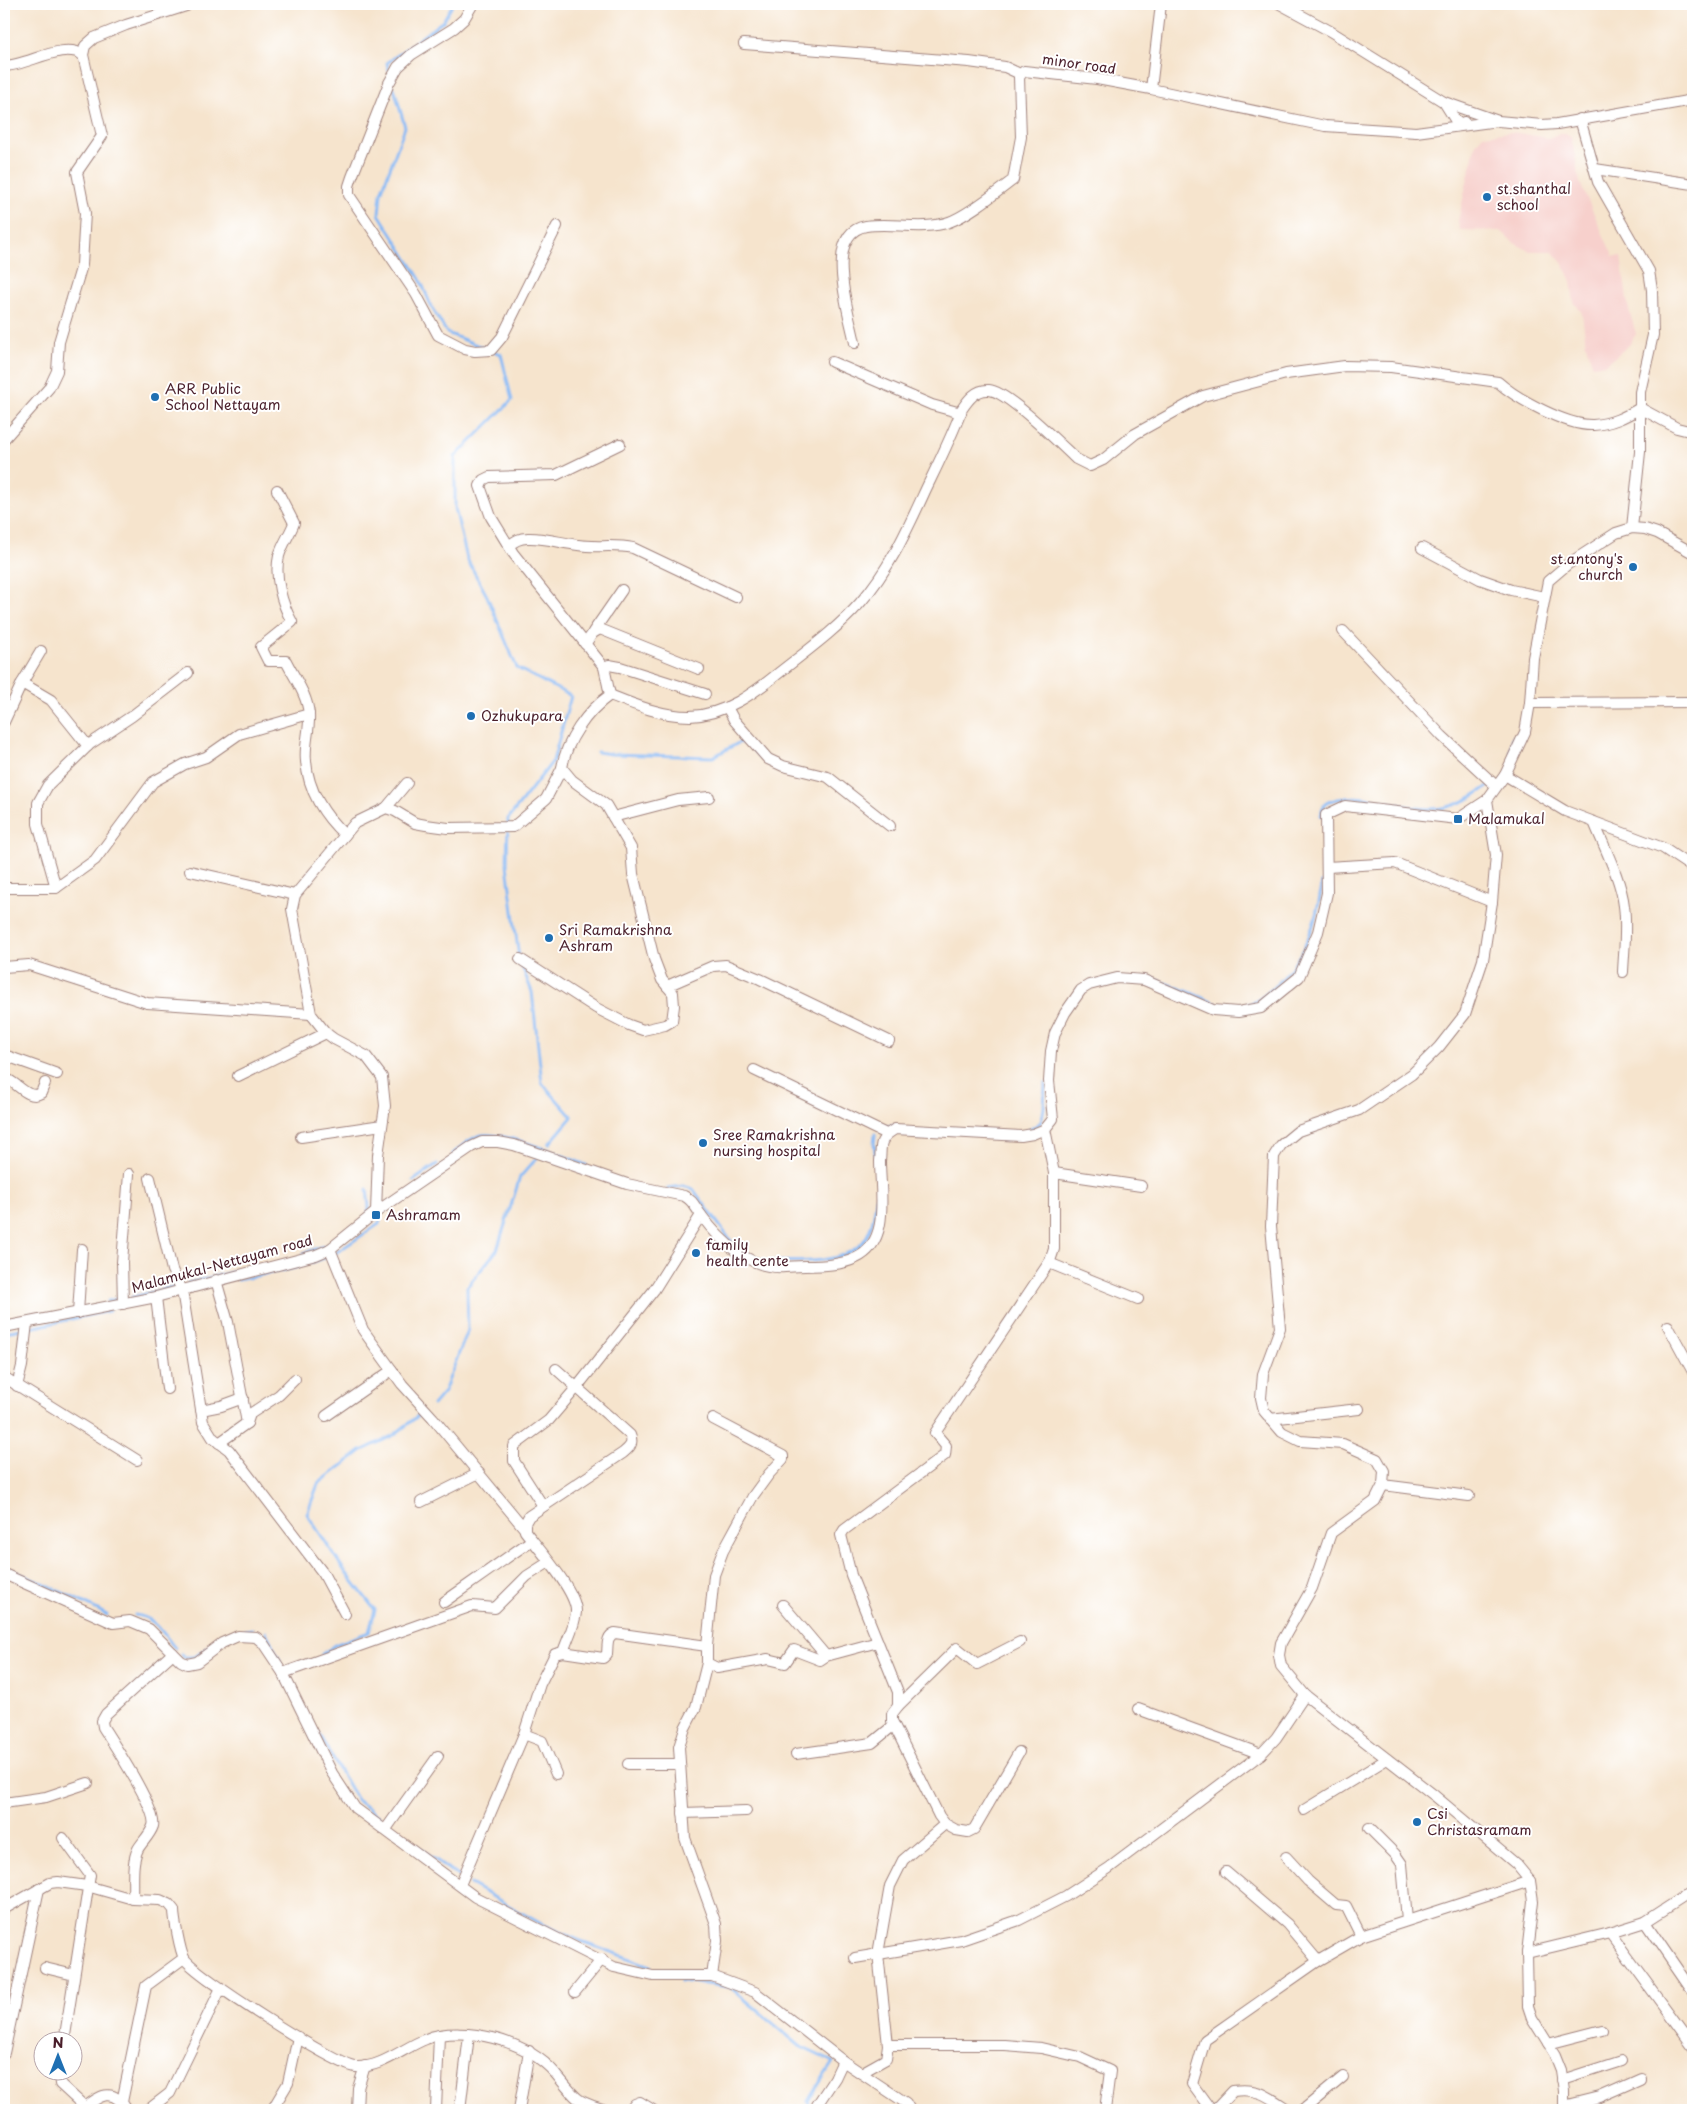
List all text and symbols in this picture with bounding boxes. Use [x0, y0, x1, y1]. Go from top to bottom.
street label: minor road [1041, 48, 1117, 79]
place label: st.shanthal school [1497, 178, 1571, 215]
marker: st.shanthal school [1481, 191, 1493, 203]
place label: ARR Public School Nettayam [165, 378, 280, 415]
marker: ARR Public School Nettayam [149, 391, 161, 403]
place label: st.antony's church [1551, 548, 1623, 585]
marker: st.antony's church [1627, 561, 1639, 573]
place label: Ozhukupara [481, 705, 563, 726]
marker: Ozhukupara [465, 710, 477, 722]
place label: Malamukal [1468, 808, 1545, 829]
marker: Malamukal [1452, 813, 1464, 825]
place label: Sri Ramakrishna Ashram [559, 919, 672, 956]
marker: Sri Ramakrishna Ashram [543, 932, 555, 944]
place label: Sree Ramakrishna nursing hospital [713, 1124, 835, 1161]
marker: Sree Ramakrishna nursing hospital [697, 1137, 709, 1149]
place label: Ashramam [386, 1204, 461, 1225]
marker: Ashramam [370, 1209, 382, 1221]
street label: Malamukal-Nettayam road [129, 1229, 315, 1298]
place label: family health cente [706, 1234, 789, 1271]
marker: family health cente [690, 1247, 702, 1259]
place label: Csi Christasramam [1427, 1803, 1532, 1840]
marker: Csi Christasramam [1411, 1816, 1423, 1828]
north arrow [32, 2032, 82, 2082]
text: N [52, 2032, 64, 2053]

